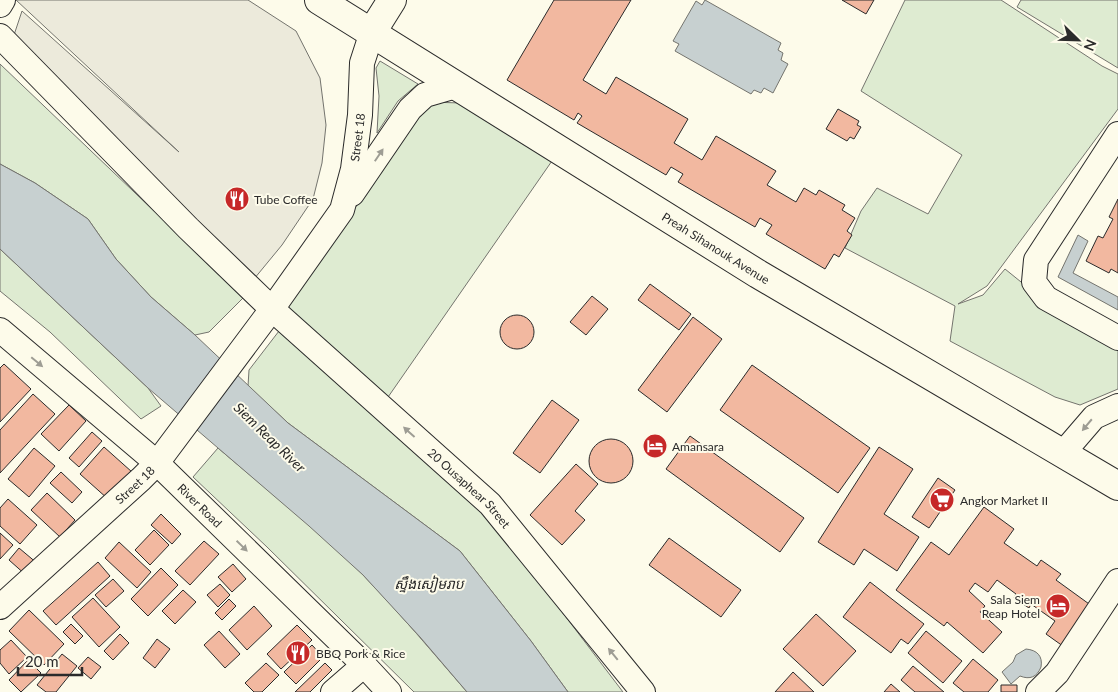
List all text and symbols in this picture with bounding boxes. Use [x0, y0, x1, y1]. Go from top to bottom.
north arrow [1053, 15, 1103, 65]
text: N [1080, 37, 1100, 54]
street label: Street 18 [347, 112, 368, 162]
one-way arrow [374, 148, 383, 161]
restaurant icon: Tube Coffee [224, 186, 250, 212]
place label: Tube Coffee [254, 192, 318, 207]
street label: Preah Sihanouk Avenue [659, 209, 773, 287]
one-way arrow [30, 356, 42, 368]
water label: Siem Reap River [231, 399, 309, 476]
one-way arrow [1082, 418, 1093, 431]
one-way arrow [403, 426, 415, 438]
hotel icon: Amansara [642, 433, 668, 459]
place label: Amansara [672, 439, 724, 454]
street label: 20 Ousaphear Street [425, 445, 514, 531]
street label: Street 18 [112, 462, 158, 507]
street label: River Road [175, 480, 226, 530]
supermarket icon: Angkor Market II [929, 487, 955, 513]
place label: Angkor Market II [960, 493, 1048, 508]
one-way arrow [236, 540, 248, 552]
water label: ស្ទឹងសៀមរាប [394, 575, 465, 593]
place label: Sala Siem Reap Hotel [982, 592, 1040, 621]
hotel icon: Sala Siem Reap Hotel [1045, 593, 1071, 619]
restaurant icon: BBQ Pork & Rice [285, 640, 311, 666]
scale bar [18, 644, 81, 676]
place label: BBQ Pork & Rice [316, 646, 405, 661]
one-way arrow [607, 648, 618, 661]
text: 20 m [25, 652, 59, 670]

